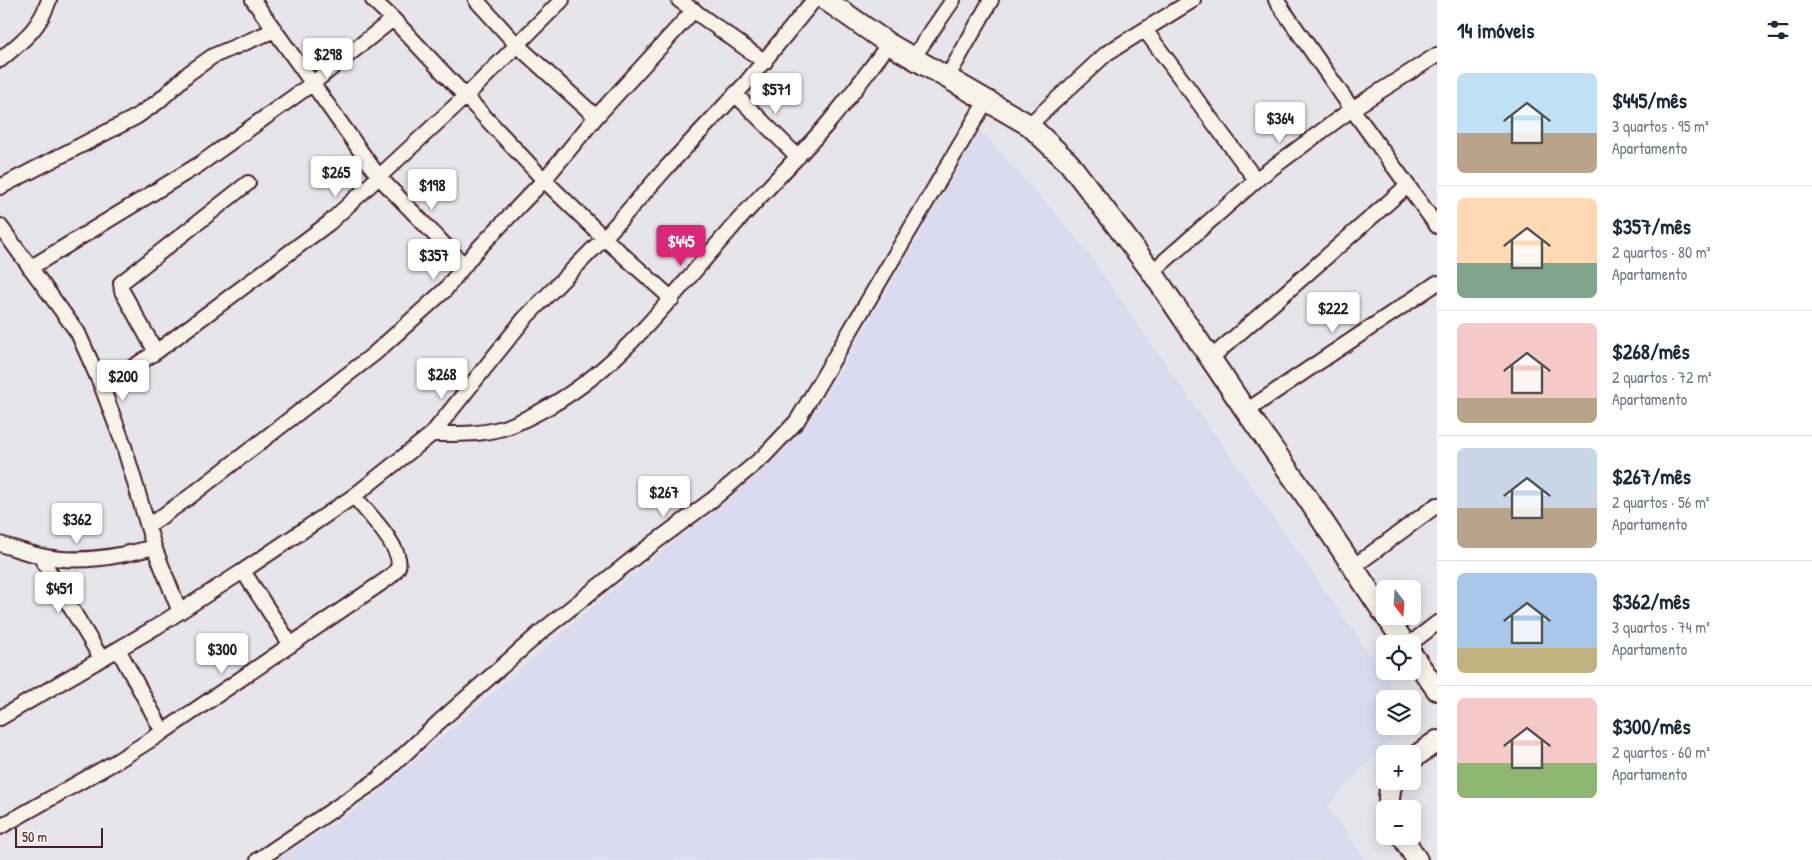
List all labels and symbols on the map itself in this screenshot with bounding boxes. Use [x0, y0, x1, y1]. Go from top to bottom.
pin: $298 [298, 38, 358, 80]
pin: $571 [746, 72, 806, 115]
pin: $364 [1250, 102, 1310, 144]
pin: $265 [306, 156, 366, 198]
pin: $198 [402, 168, 462, 211]
pin: $445 [651, 224, 711, 267]
pin: $357 [404, 238, 464, 281]
pin: $222 [1303, 292, 1363, 334]
pin: $268 [412, 358, 472, 400]
pin: $200 [93, 360, 153, 402]
pin: $267 [634, 476, 694, 518]
pin: $362 [47, 502, 107, 545]
pin: $451 [29, 572, 89, 614]
north arrow [1376, 580, 1421, 625]
pin: $300 [192, 632, 252, 675]
scale bar [15, 825, 102, 848]

